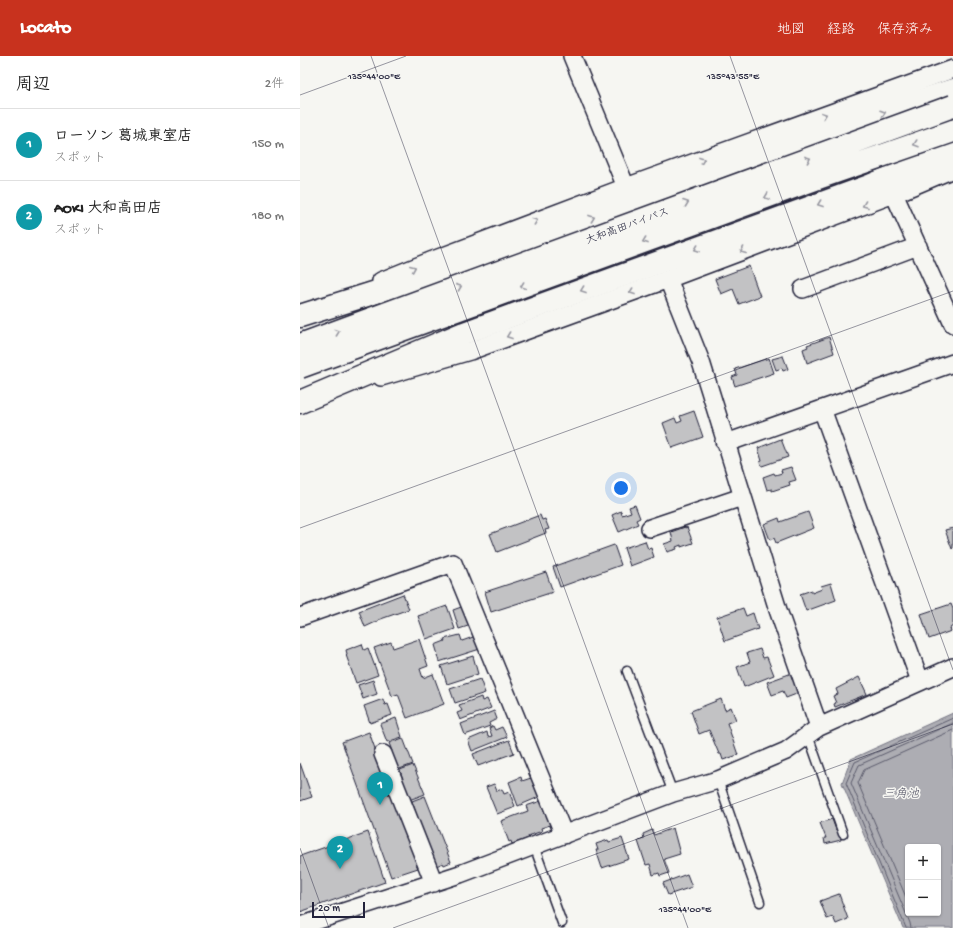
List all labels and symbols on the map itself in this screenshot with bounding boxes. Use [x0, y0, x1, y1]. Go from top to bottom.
text: 135°44'00"E [347, 71, 401, 83]
text: 135°43'55"E [706, 71, 760, 83]
one-way arrow [879, 109, 886, 118]
one-way arrow [821, 112, 828, 120]
one-way arrow [913, 139, 920, 147]
one-way arrow [804, 155, 811, 163]
one-way arrow [698, 156, 705, 164]
one-way arrow [764, 192, 771, 200]
one-way arrow [682, 200, 689, 208]
one-way arrow [816, 200, 823, 208]
one-way arrow [861, 200, 868, 208]
street label: 大和高田バイパス [584, 205, 671, 248]
one-way arrow [588, 214, 595, 223]
one-way arrow [531, 218, 538, 226]
one-way arrow [642, 237, 649, 245]
one-way arrow [694, 244, 701, 253]
one-way arrow [740, 246, 747, 254]
one-way arrow [410, 264, 417, 272]
one-way arrow [520, 281, 527, 290]
one-way arrow [455, 284, 462, 292]
one-way arrow [579, 286, 586, 294]
one-way arrow [628, 288, 635, 296]
one-way arrow [333, 328, 340, 336]
one-way arrow [506, 332, 513, 340]
your location [611, 478, 631, 498]
pin: 1 [367, 772, 393, 805]
water label: 三角池 [883, 787, 920, 802]
pin: 2 [327, 836, 353, 869]
scale bar [312, 900, 365, 919]
text: 135°44'00"E [658, 904, 712, 916]

